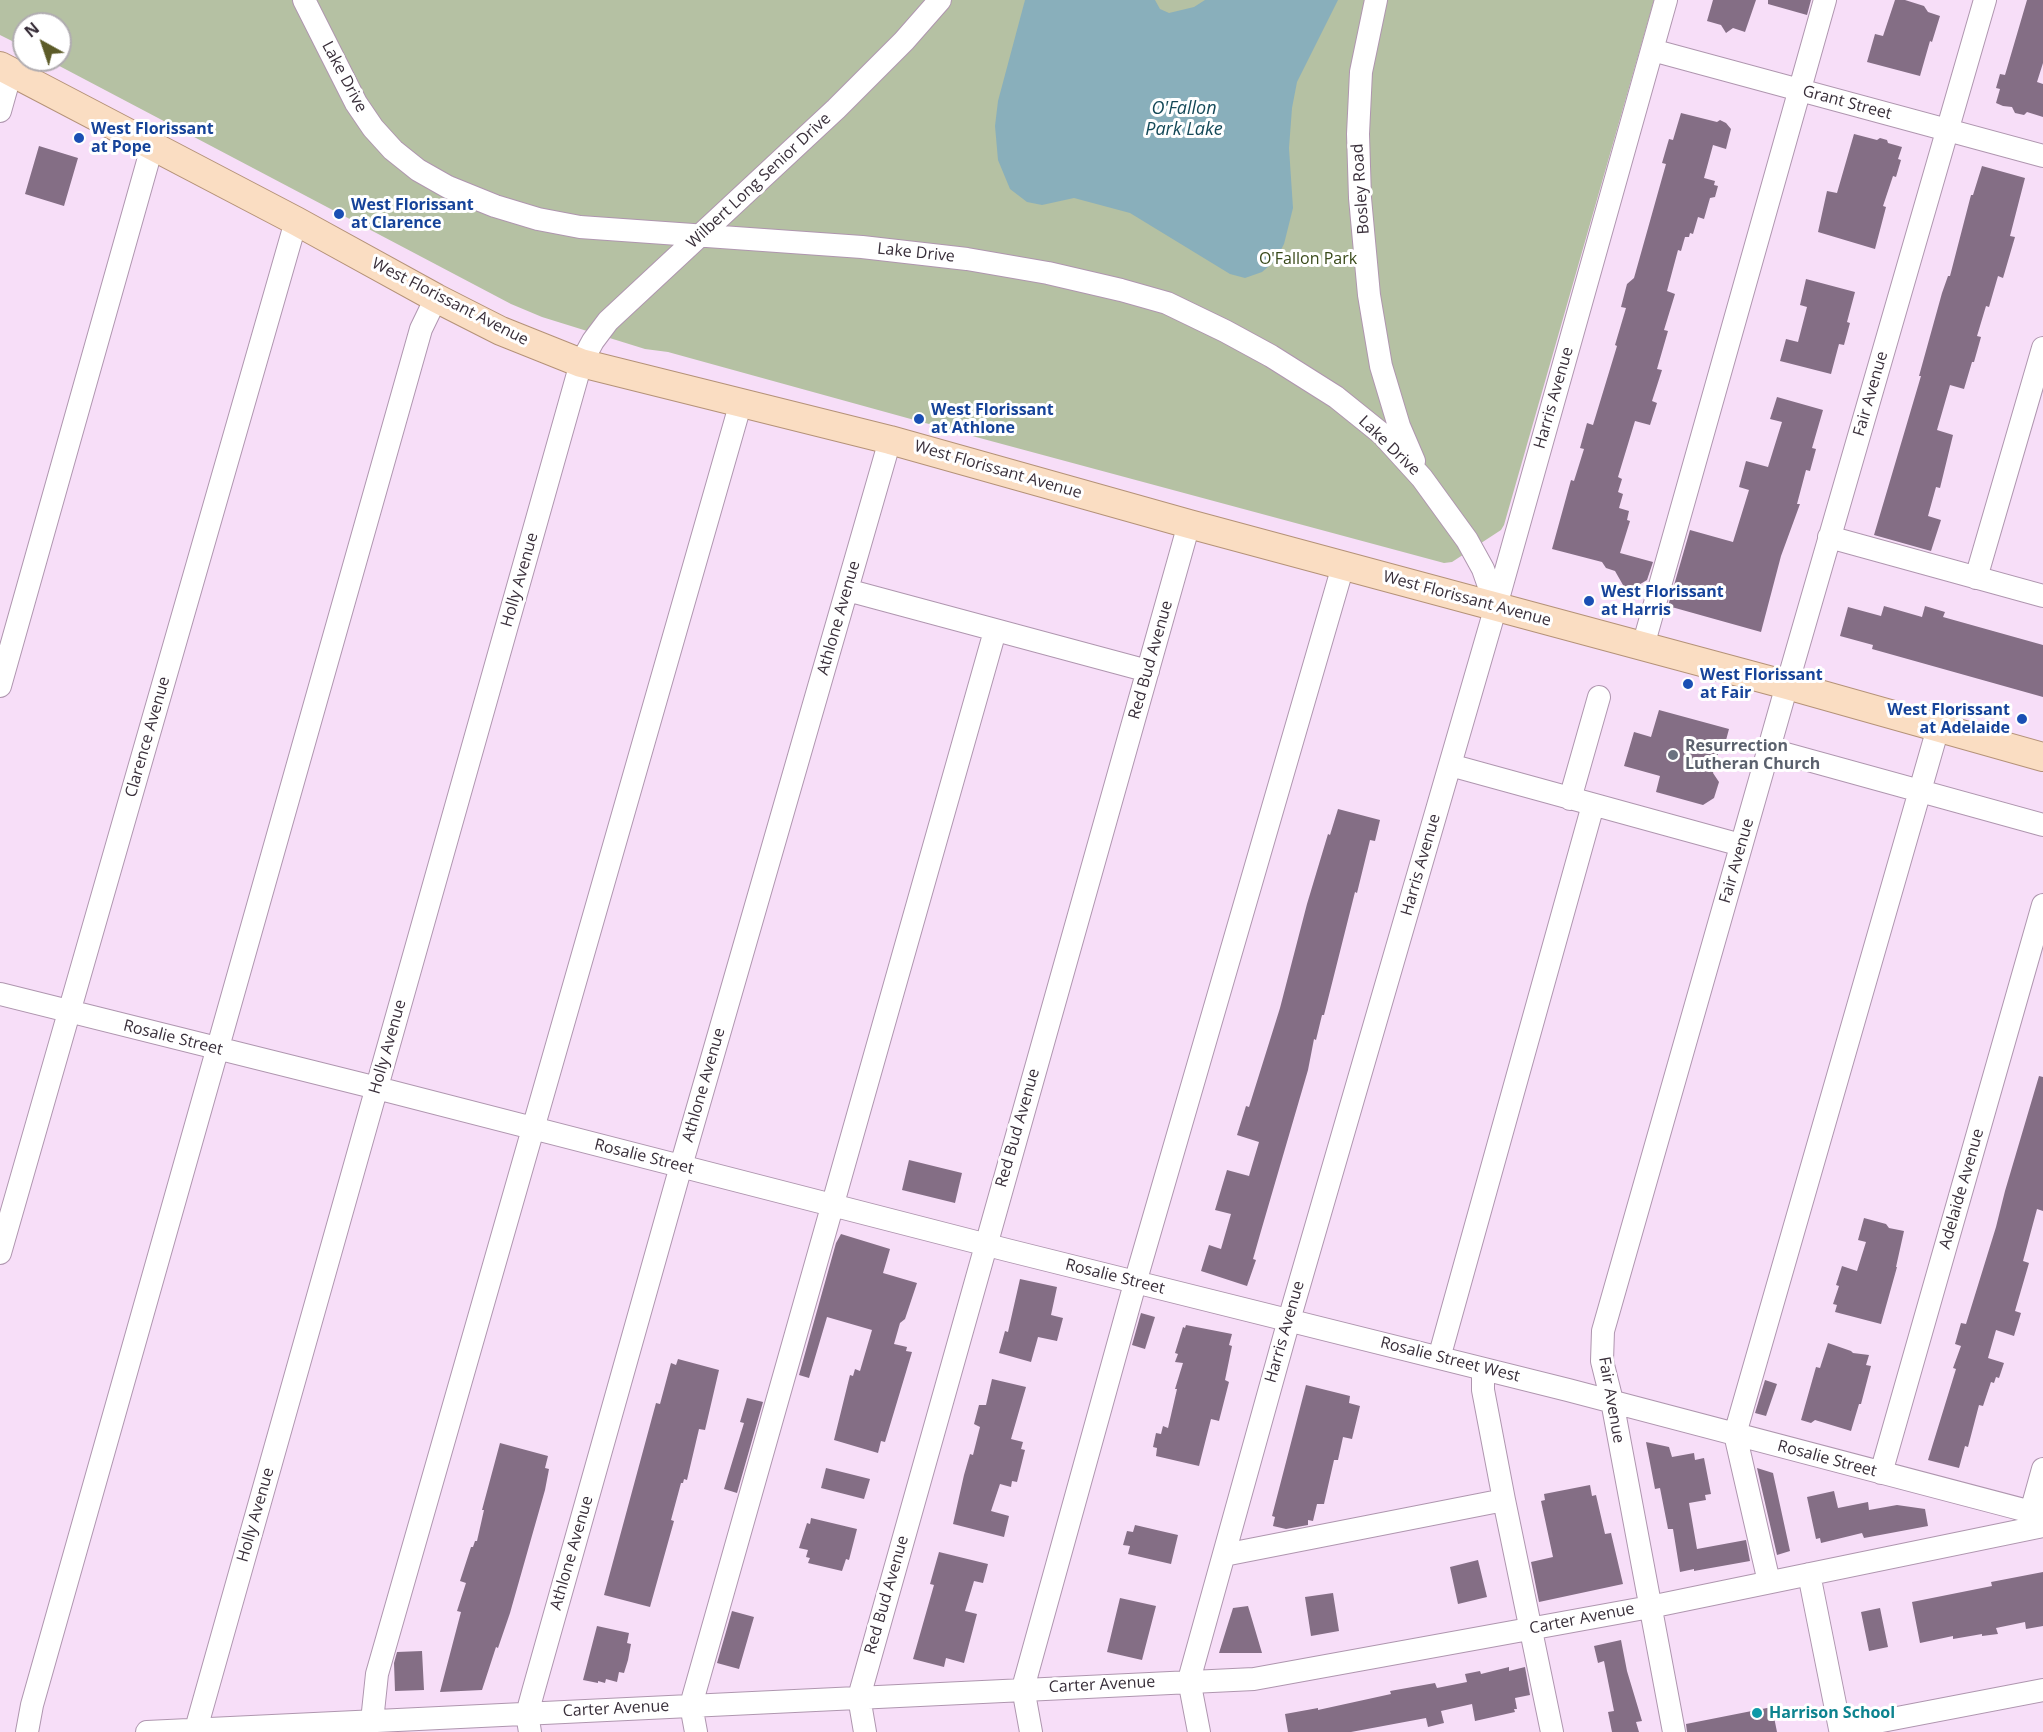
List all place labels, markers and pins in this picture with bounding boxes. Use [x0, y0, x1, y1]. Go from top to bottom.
place label: West Florissant at Pope [91, 119, 214, 157]
marker: West Florissant at Pope [72, 131, 86, 145]
place label: West Florissant at Clarence [351, 195, 474, 233]
marker: West Florissant at Clarence [332, 207, 346, 221]
place label: West Florissant at Athlone [931, 400, 1054, 438]
marker: West Florissant at Athlone [912, 412, 926, 426]
place label: West Florissant at Harris [1601, 582, 1724, 620]
marker: West Florissant at Harris [1582, 594, 1596, 608]
place label: West Florissant at Fair [1700, 665, 1823, 703]
marker: West Florissant at Fair [1681, 677, 1695, 691]
place label: West Florissant at Adelaide [1887, 700, 2010, 738]
marker: West Florissant at Adelaide [2015, 712, 2029, 726]
place label: Resurrection Lutheran Church [1685, 736, 1820, 774]
marker: Resurrection Lutheran Church [1666, 748, 1680, 762]
place label: Harrison School [1769, 1703, 1895, 1723]
marker: Harrison School [1750, 1706, 1764, 1720]

